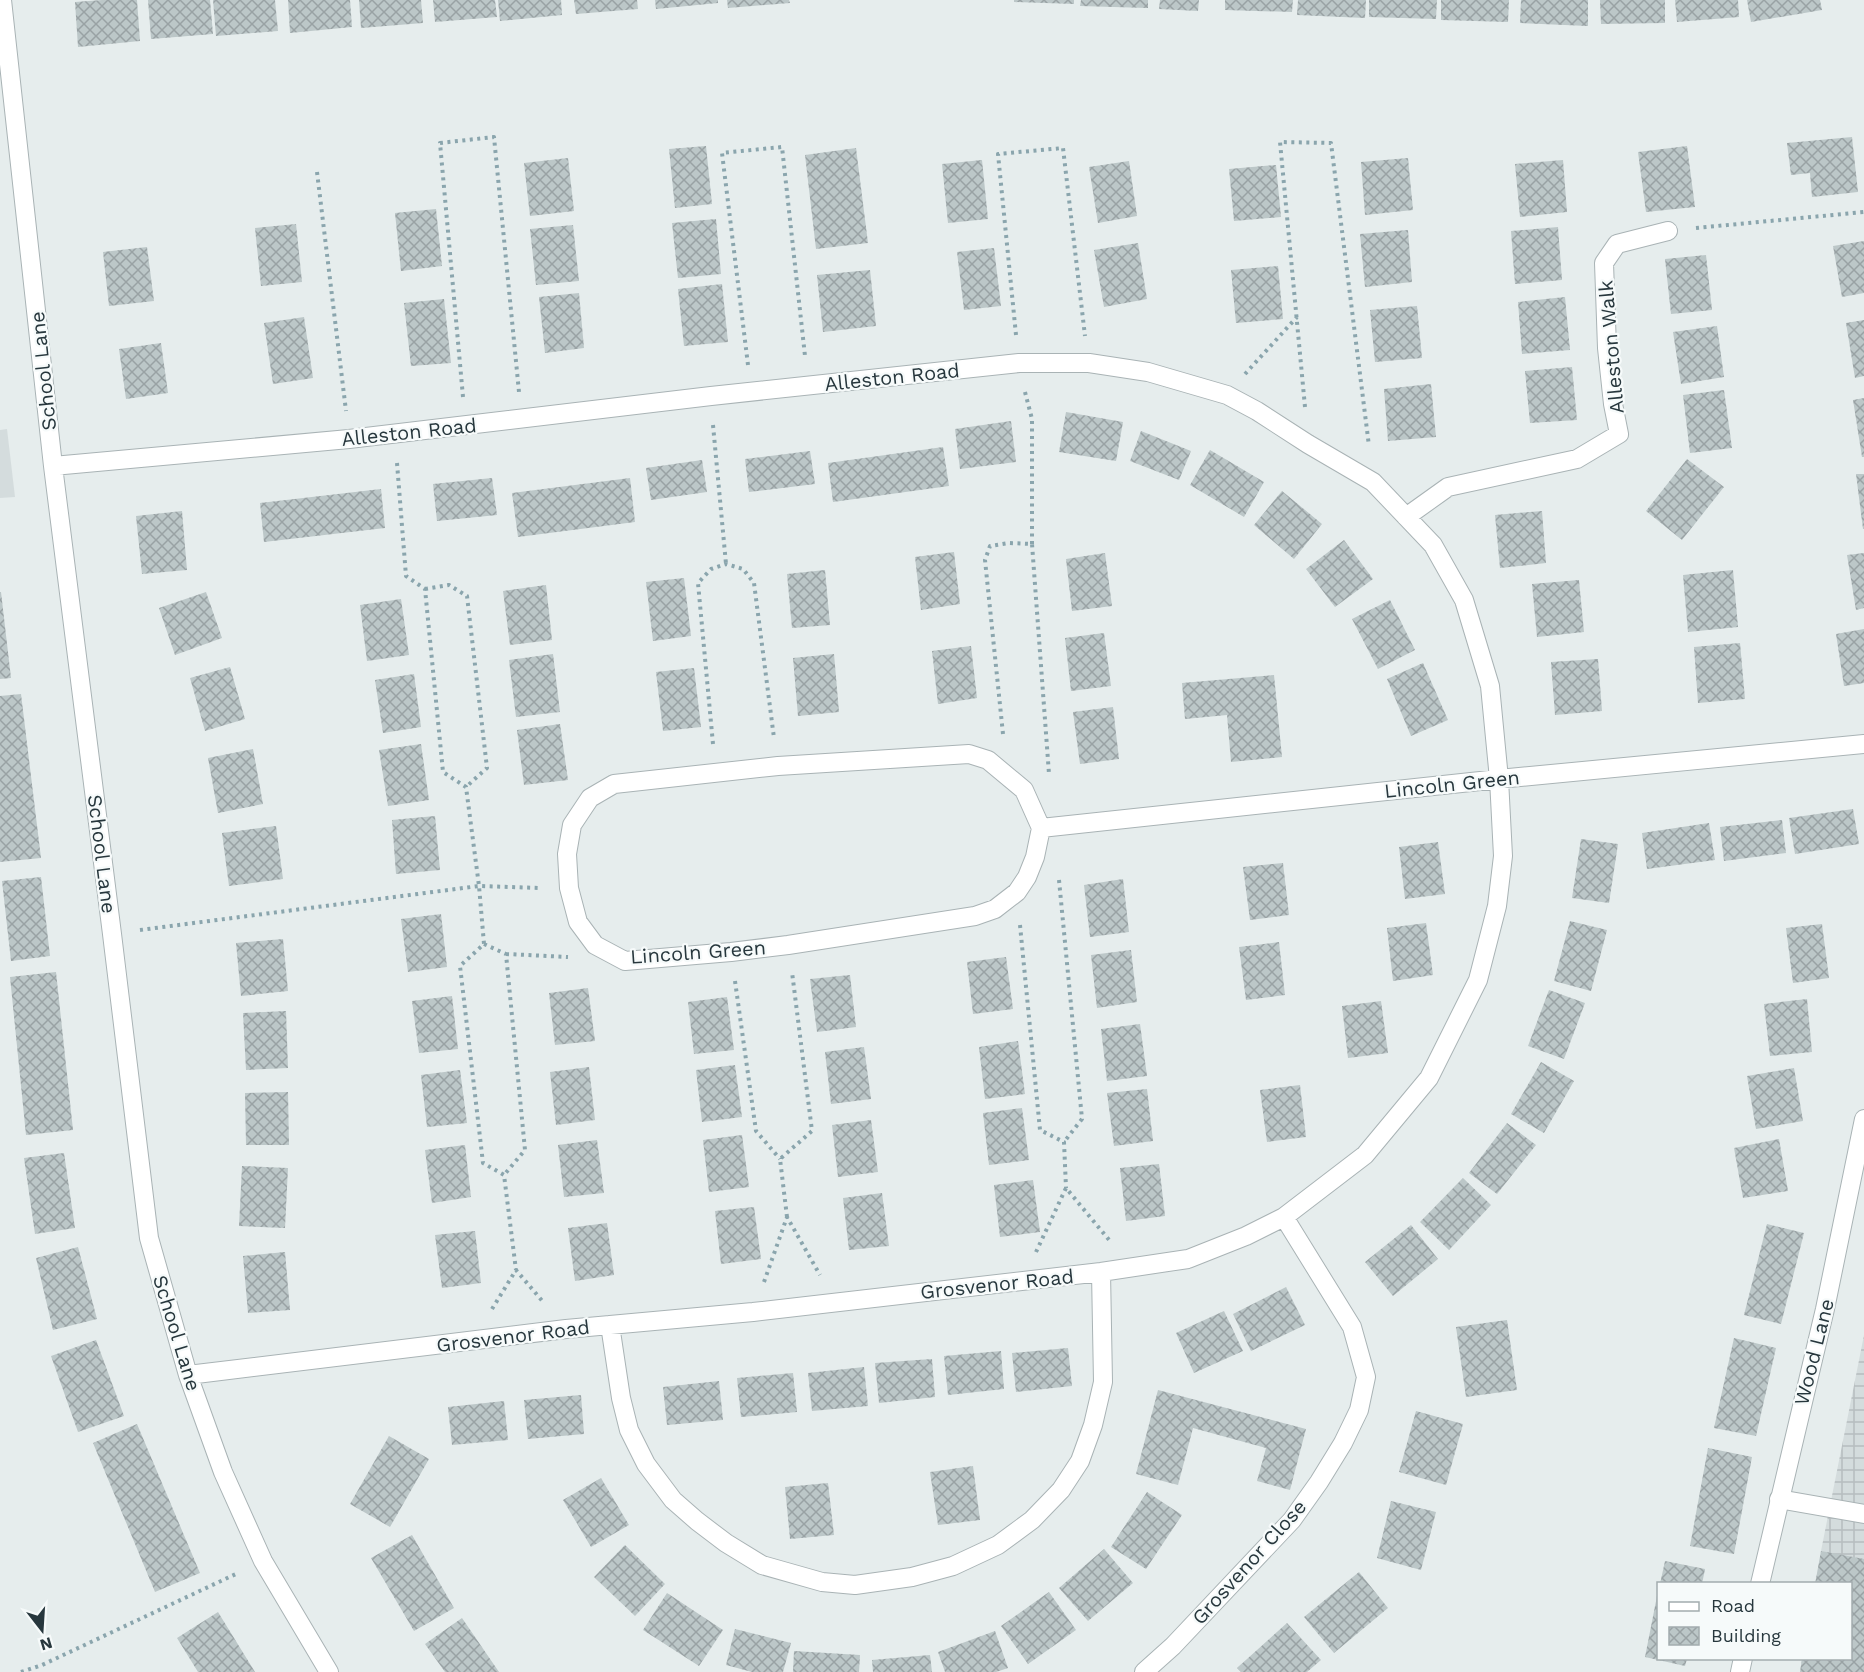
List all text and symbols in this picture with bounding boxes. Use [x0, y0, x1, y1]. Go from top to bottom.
street label: Alleston Walk [1593, 279, 1629, 415]
street label: School Lane [25, 310, 61, 432]
street label: Alleston Road [823, 358, 961, 396]
street label: Alleston Road [340, 413, 478, 451]
street label: Lincoln Green [1383, 765, 1521, 803]
street label: School Lane [83, 793, 121, 915]
street label: Lincoln Green [629, 935, 767, 969]
street label: Grosvenor Road [919, 1264, 1075, 1304]
street label: School Lane [148, 1272, 206, 1394]
street label: Wood Lane [1789, 1296, 1839, 1408]
street label: Grosvenor Road [435, 1315, 591, 1357]
street label: Grosvenor Close [1187, 1495, 1311, 1629]
legend [1657, 1582, 1852, 1660]
text: Road [1711, 1595, 1755, 1616]
north arrow [12, 1600, 72, 1660]
text: Building [1711, 1625, 1781, 1646]
text: N [38, 1633, 55, 1655]

